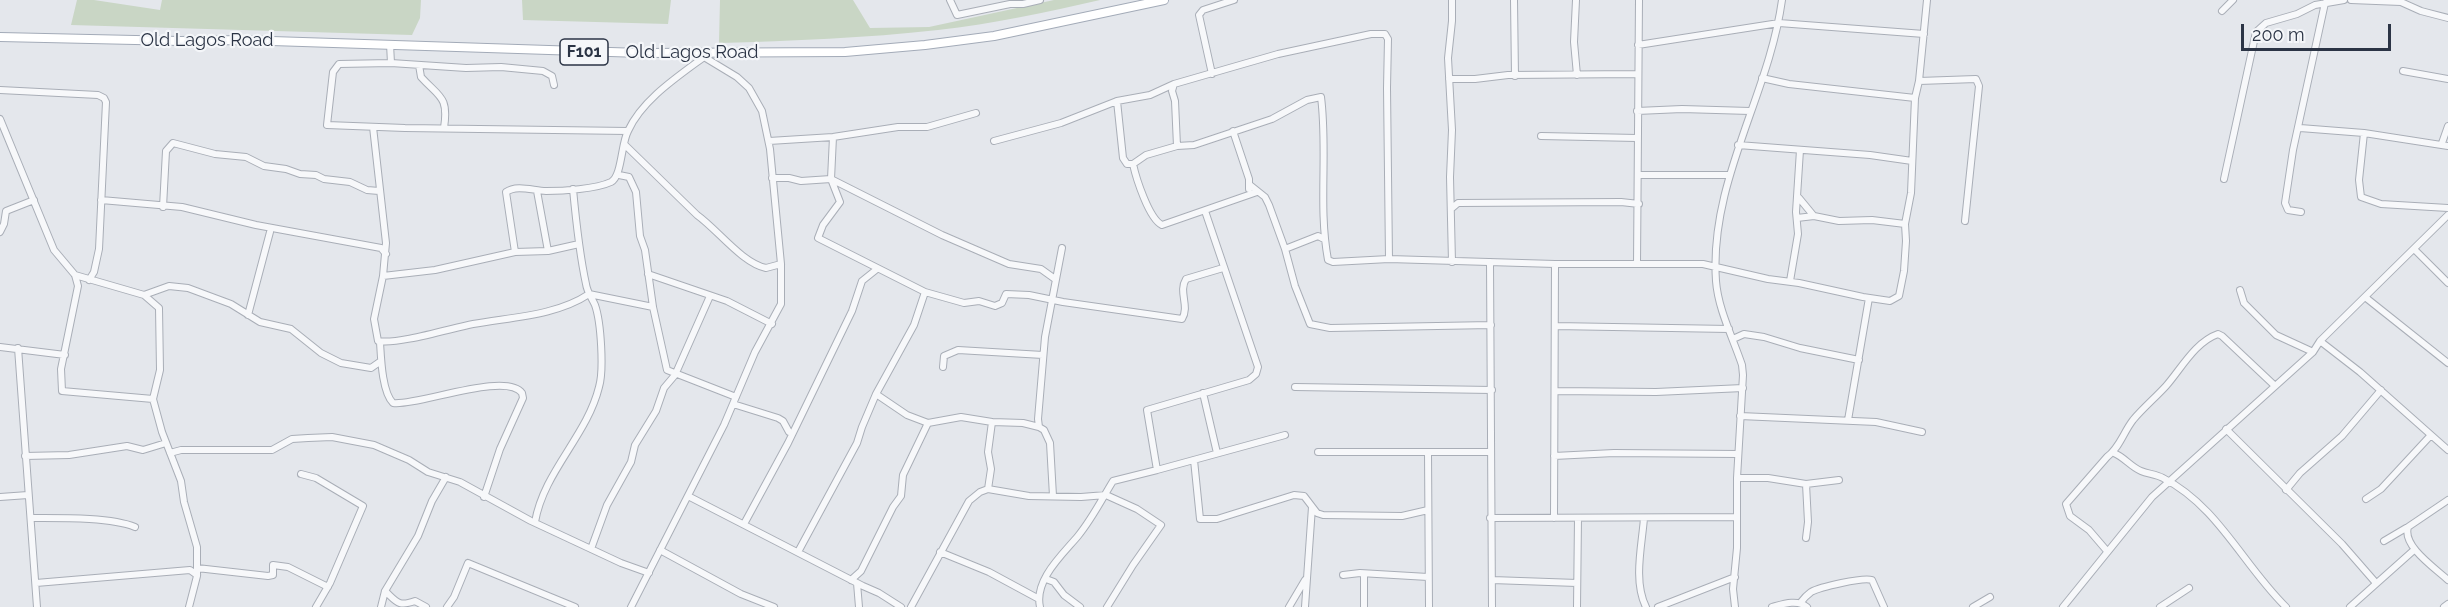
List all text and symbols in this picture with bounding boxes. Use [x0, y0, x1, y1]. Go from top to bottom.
scale bar [2244, 12, 2394, 50]
text: 200 m [2252, 24, 2305, 45]
street label: Old Lagos Road [141, 30, 273, 52]
road number: F101 [560, 39, 608, 65]
street label: Old Lagos Road [626, 42, 758, 64]

